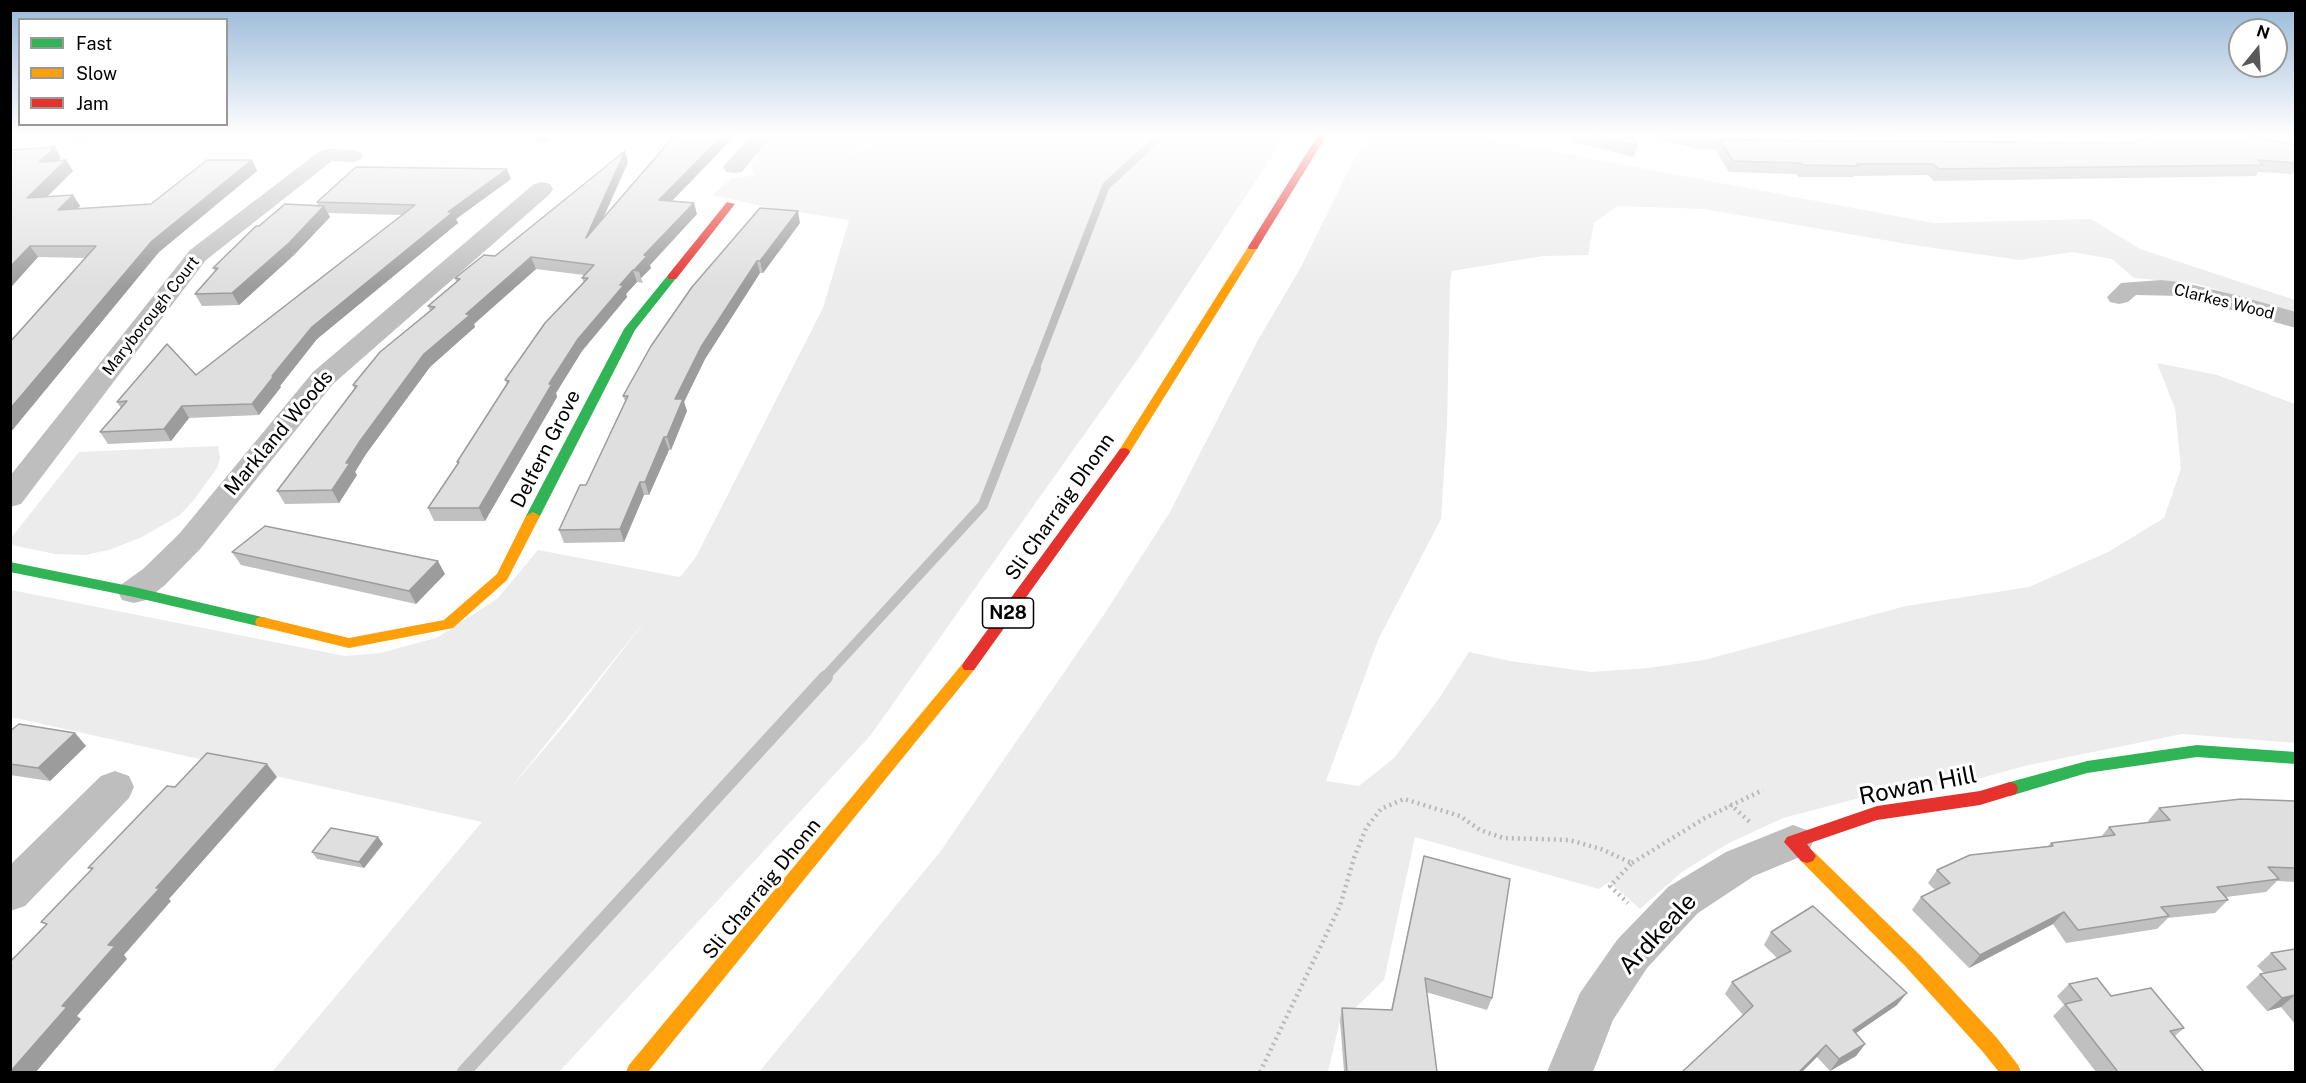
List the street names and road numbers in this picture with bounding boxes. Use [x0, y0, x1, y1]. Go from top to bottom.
street label: Maryborough Court [99, 253, 203, 379]
street label: Clarkes Wood [2172, 280, 2276, 324]
street label: Markland Woods [220, 366, 338, 500]
street label: Delfern Grove [506, 386, 586, 512]
street label: Sli Charraig Dhonn [1000, 429, 1120, 585]
road number: N28 [982, 598, 1034, 628]
street label: Rowan Hill [1857, 760, 1979, 812]
street label: Sli Charraig Dhonn [698, 814, 826, 964]
street label: Ardkeale [1613, 887, 1703, 981]

